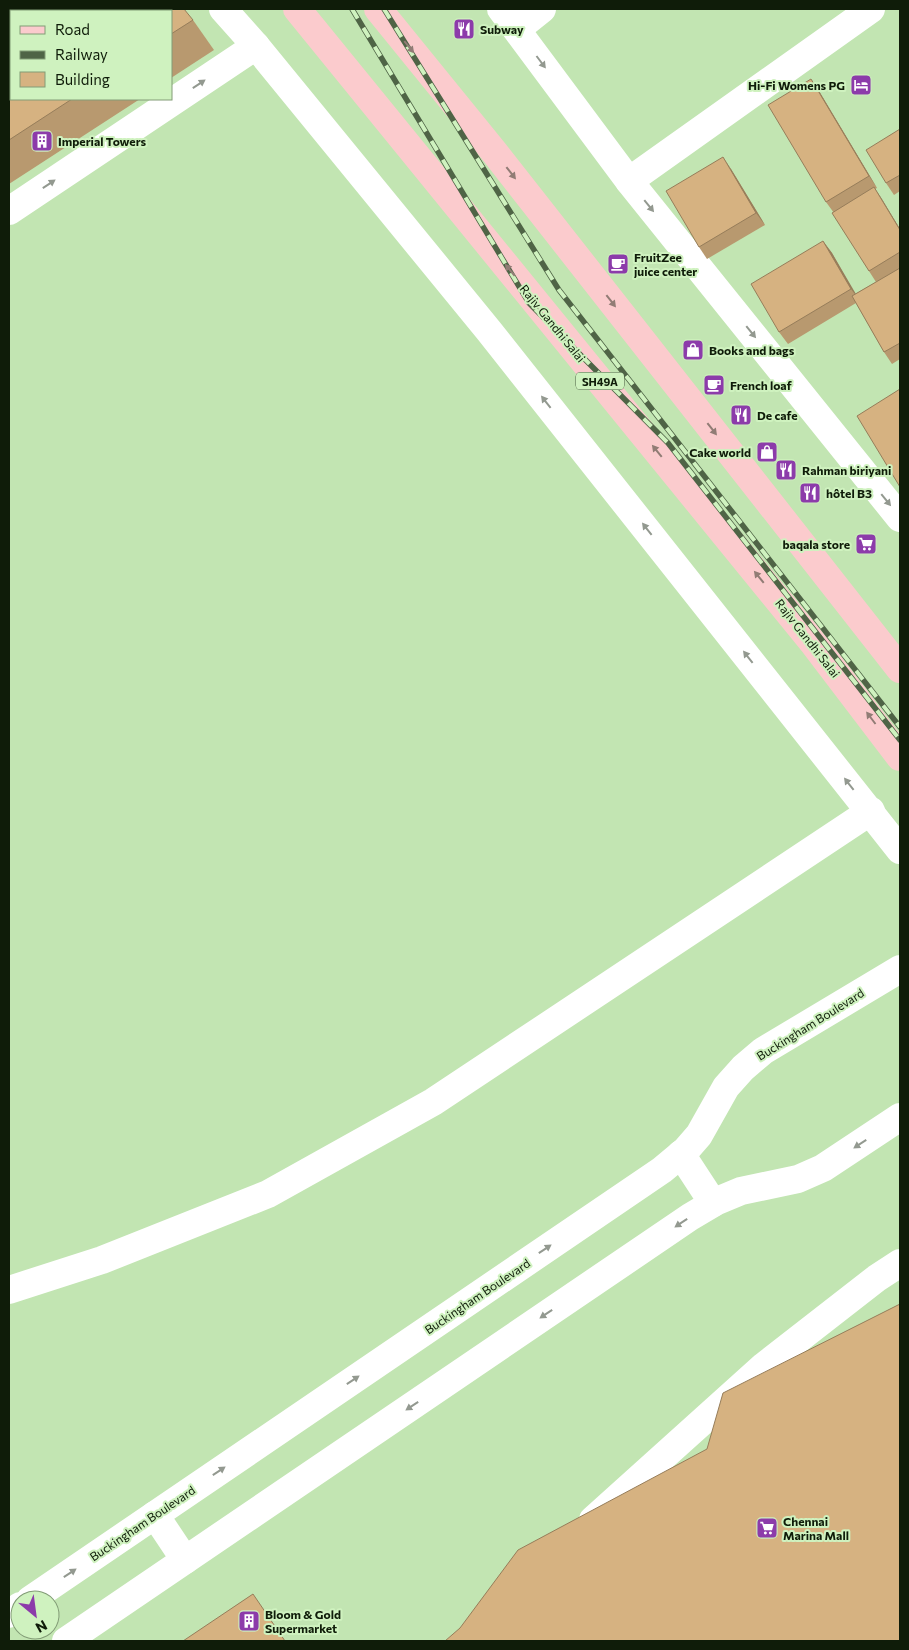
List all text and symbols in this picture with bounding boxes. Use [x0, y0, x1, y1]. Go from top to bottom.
legend [10, 10, 172, 100]
restaurant icon: Subway [452, 17, 476, 41]
text: Road [55, 20, 90, 38]
place label: Subway [480, 22, 524, 36]
one-way arrow [403, 40, 414, 53]
text: Railway [55, 45, 108, 63]
one-way arrow [536, 55, 546, 69]
text: Building [55, 70, 110, 88]
hotel icon: Hi-Fi Womens PG [849, 73, 873, 97]
place label: Hi-Fi Womens PG [748, 78, 845, 92]
one-way arrow [192, 79, 205, 88]
building icon: Imperial Towers [30, 129, 54, 153]
place label: Imperial Towers [58, 134, 146, 148]
one-way arrow [505, 166, 516, 179]
one-way arrow [43, 179, 56, 189]
one-way arrow [644, 199, 655, 212]
place label: FruitZee juice center [633, 250, 697, 278]
cafe icon: FruitZee juice center [606, 252, 630, 276]
one-way arrow [504, 264, 515, 277]
street label: Rajiv Gandhi Salai [517, 281, 589, 365]
one-way arrow [606, 294, 617, 307]
one-way arrow [745, 325, 756, 338]
shop icon: Books and bags [681, 338, 705, 362]
place label: Books and bags [709, 343, 795, 357]
road number: SH49A [576, 372, 624, 390]
cafe icon: French loaf [702, 373, 726, 397]
place label: French loaf [730, 378, 792, 392]
one-way arrow [540, 396, 551, 409]
restaurant icon: De cafe [729, 403, 753, 427]
place label: De cafe [757, 408, 798, 422]
one-way arrow [706, 422, 717, 435]
shop icon: Cake world [755, 440, 779, 464]
one-way arrow [651, 445, 662, 458]
place label: Cake world [689, 445, 751, 459]
restaurant icon: Rahman biriyani [774, 458, 798, 482]
place label: Rahman biriyani [802, 463, 891, 477]
restaurant icon: hôtel B3 [798, 481, 822, 505]
place label: hôtel B3 [826, 486, 872, 500]
one-way arrow [880, 493, 891, 506]
one-way arrow [641, 523, 652, 536]
supermarket icon: baqala store [854, 532, 878, 556]
place label: baqala store [782, 537, 850, 551]
one-way arrow [754, 571, 765, 584]
street label: Rajiv Gandhi Salai [773, 596, 843, 680]
one-way arrow [742, 650, 753, 663]
one-way arrow [865, 712, 876, 725]
one-way arrow [843, 778, 854, 791]
street label: Buckingham Boulevard [754, 985, 866, 1063]
one-way arrow [853, 1139, 866, 1149]
one-way arrow [674, 1218, 688, 1228]
one-way arrow [539, 1244, 552, 1254]
street label: Buckingham Boulevard [422, 1256, 532, 1336]
one-way arrow [540, 1309, 553, 1319]
one-way arrow [346, 1375, 360, 1385]
one-way arrow [405, 1401, 419, 1410]
one-way arrow [212, 1466, 225, 1476]
street label: Buckingham Boulevard [87, 1483, 197, 1563]
place label: Chennai Marina Mall [783, 1514, 849, 1542]
supermarket icon: Chennai Marina Mall [755, 1516, 779, 1540]
one-way arrow [63, 1568, 77, 1577]
north arrow [10, 1590, 60, 1640]
place label: Bloom & Gold Supermarket [265, 1607, 341, 1635]
building icon: Bloom & Gold Supermarket [237, 1609, 261, 1633]
text: N [33, 1617, 50, 1637]

